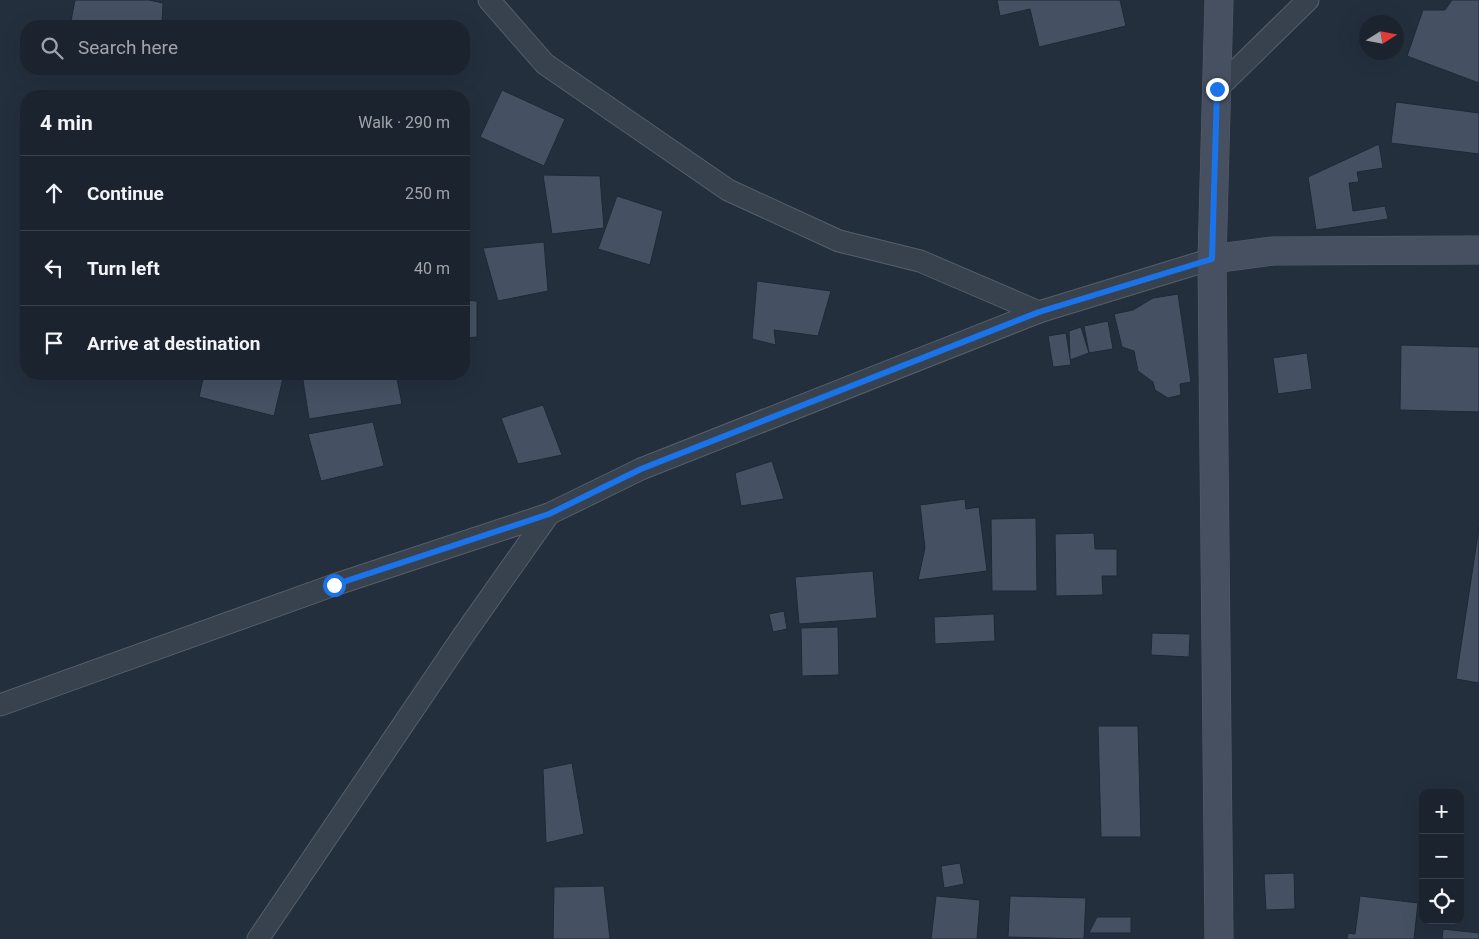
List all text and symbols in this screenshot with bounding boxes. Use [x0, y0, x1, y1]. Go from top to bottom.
north arrow [1359, 15, 1404, 60]
search box [20, 20, 470, 75]
icon: search [38, 34, 66, 62]
text: Search here [78, 36, 178, 59]
route end [1206, 78, 1229, 101]
text: 4 min [40, 111, 93, 135]
text: Walk · 290 m [358, 113, 450, 132]
icon: ahead [40, 179, 68, 207]
text: Continue [87, 182, 164, 205]
text: 250 m [405, 184, 450, 203]
icon: left [40, 254, 68, 282]
text: Turn left [87, 257, 160, 280]
text: 40 m [414, 259, 450, 278]
icon: arrive [40, 329, 68, 357]
text: Arrive at destination [87, 332, 260, 355]
route start [323, 574, 346, 597]
map controls [1419, 789, 1464, 924]
button: + [1419, 789, 1464, 834]
button: − [1419, 834, 1464, 879]
button: locate [1419, 879, 1464, 924]

